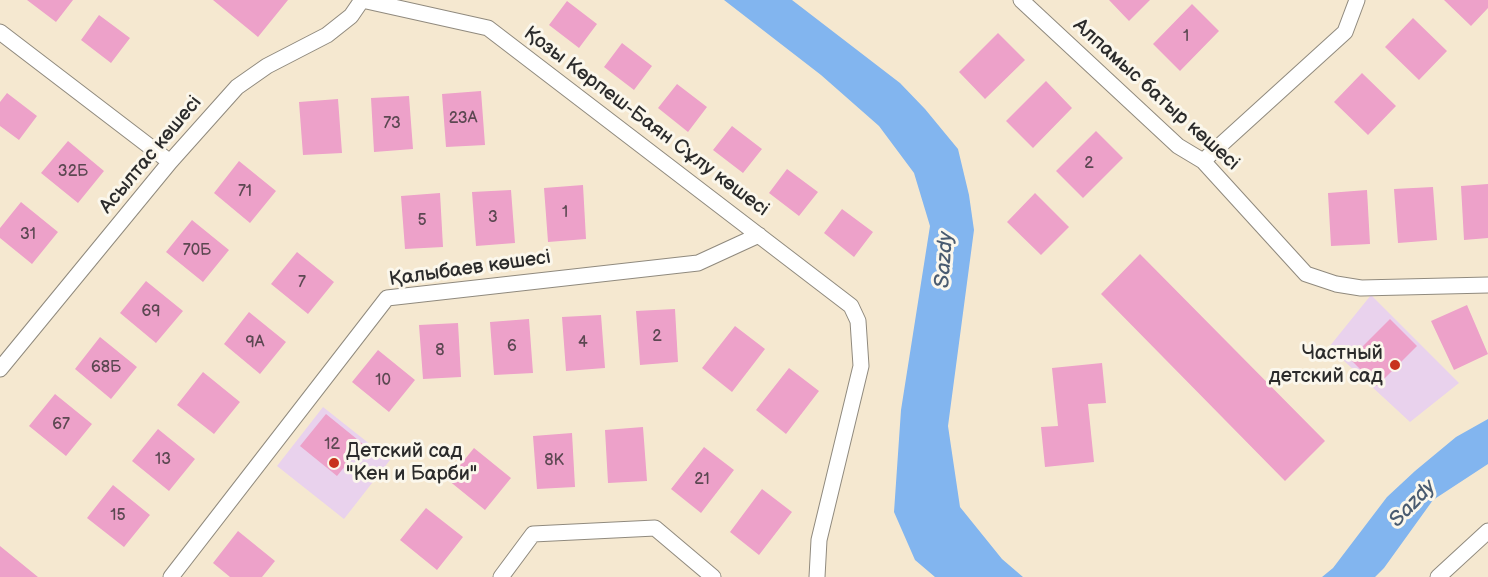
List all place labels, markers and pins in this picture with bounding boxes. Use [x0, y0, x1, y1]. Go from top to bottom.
place label: Частный детский сад [1269, 342, 1383, 389]
marker: Частный детский сад [1388, 358, 1402, 372]
place label: Детский сад "Кен и Барби" [346, 440, 477, 487]
marker: Детский сад "Кен и Барби" [327, 456, 341, 470]

